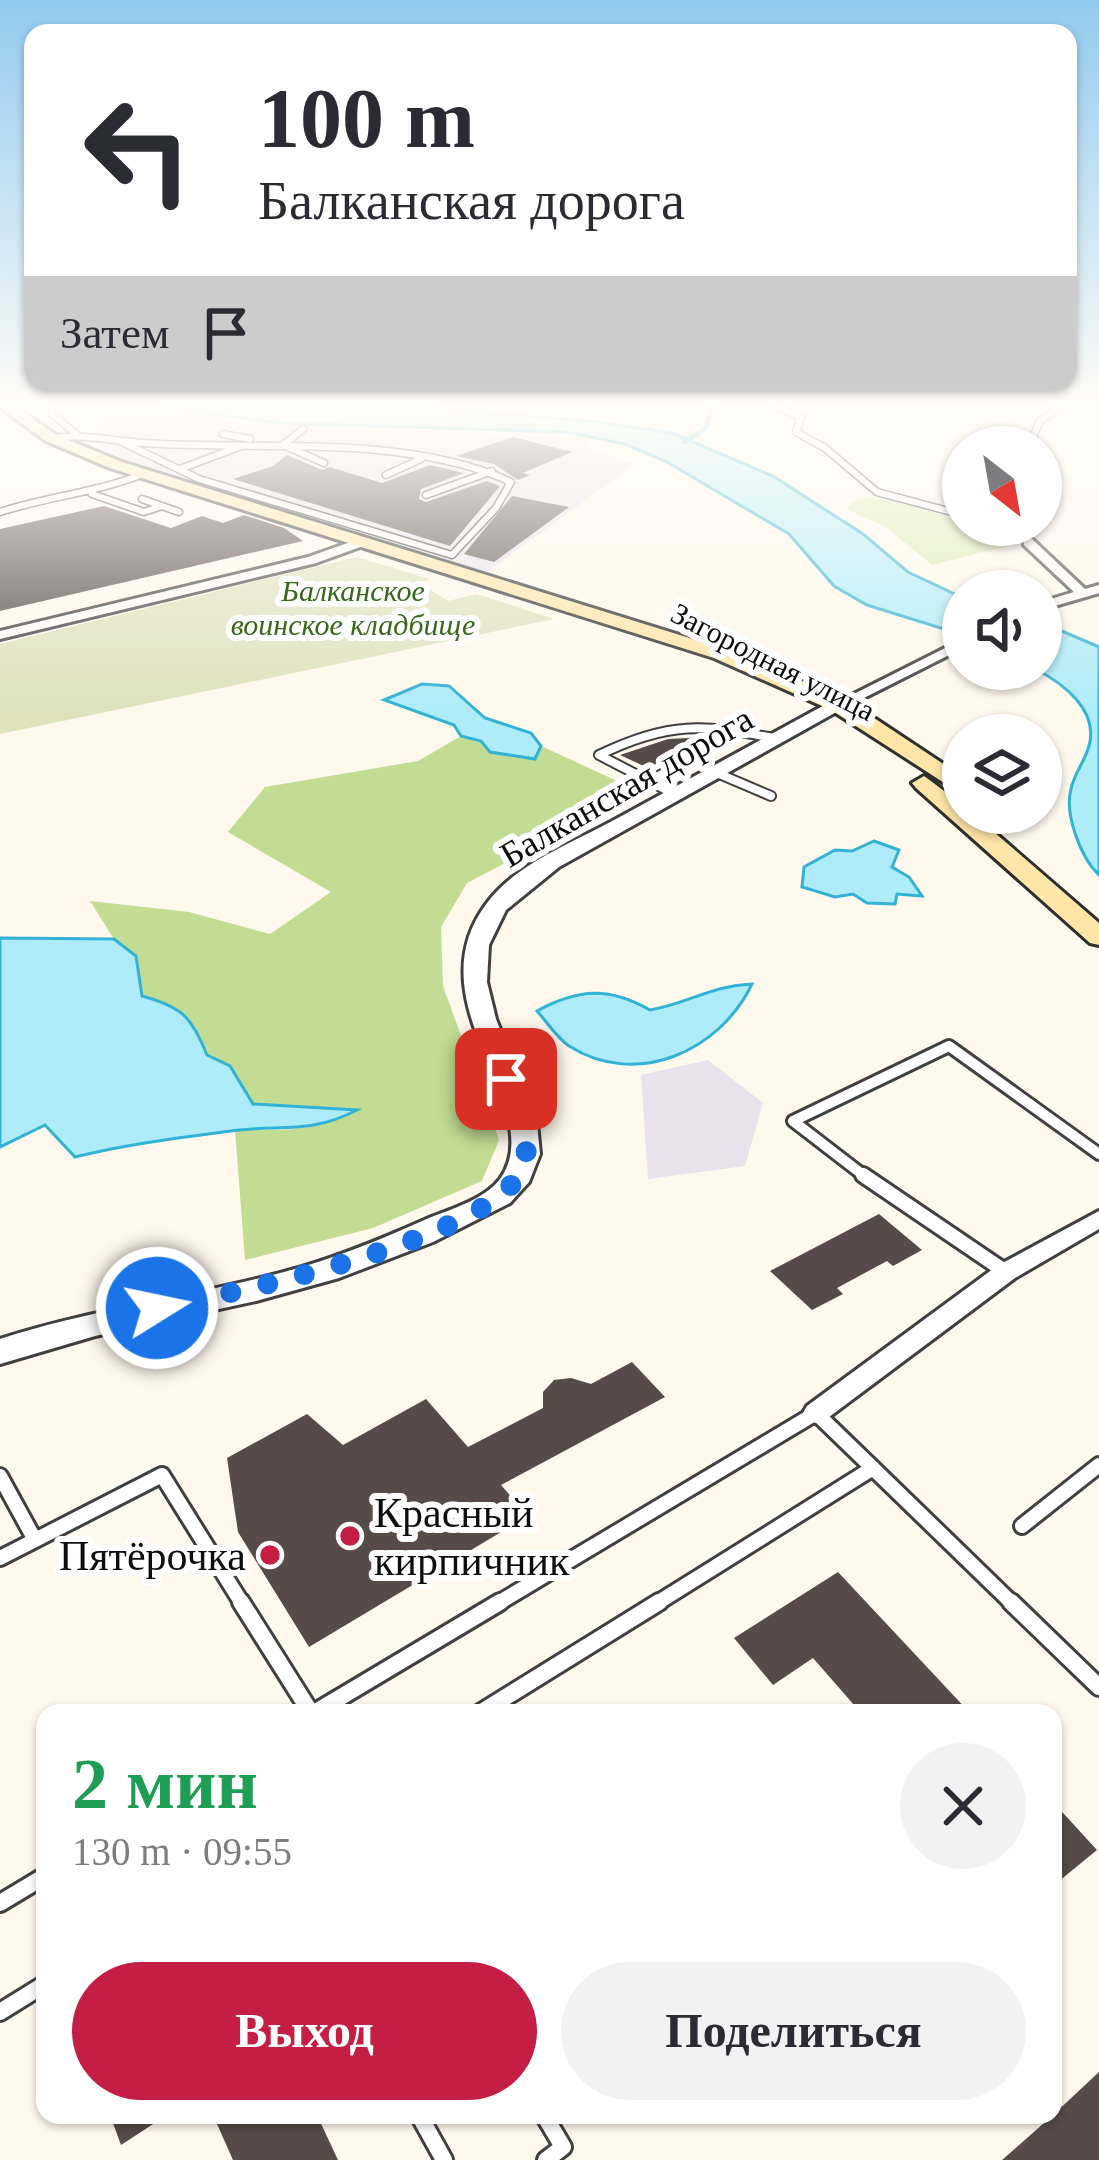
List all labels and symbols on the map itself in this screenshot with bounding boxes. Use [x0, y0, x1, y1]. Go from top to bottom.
north arrow [942, 426, 1062, 546]
park label: Балканское воинское кладбище [231, 574, 475, 641]
street label: Загородная улица [666, 596, 881, 727]
street label: Балканская дорога [493, 698, 760, 875]
pin [455, 1028, 557, 1130]
position arrow [94, 1245, 220, 1371]
place label: Красный кирпичник [374, 1490, 570, 1584]
marker: Красный кирпичник [337, 1523, 363, 1549]
place label: Пятёрочка [59, 1533, 246, 1579]
marker: Пятёрочка [257, 1542, 283, 1568]

